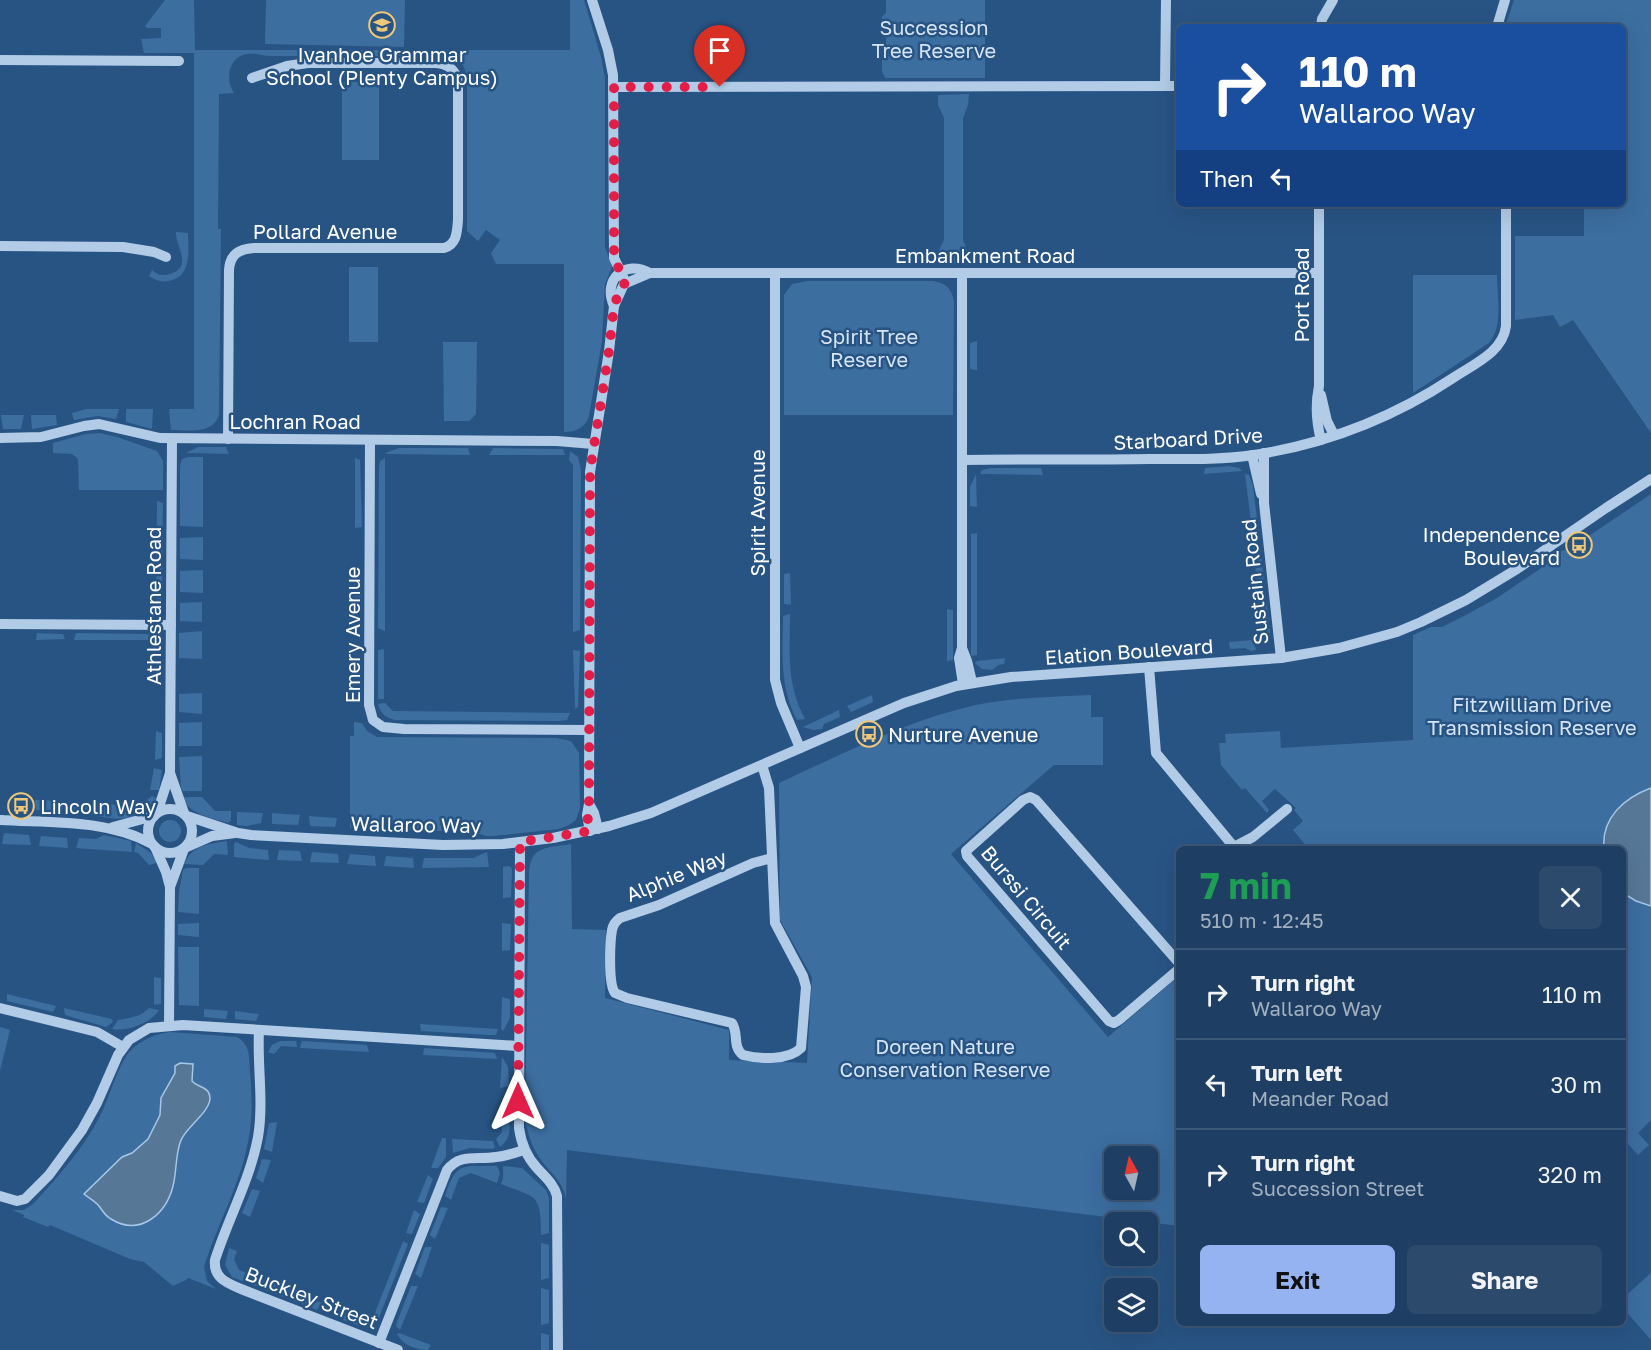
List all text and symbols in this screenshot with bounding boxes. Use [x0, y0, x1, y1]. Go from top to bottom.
school or university icon: Ivanhoe Grammar School (Plenty Campus) [367, 10, 397, 40]
park label: Succession Tree Reserve [872, 15, 996, 62]
pin [694, 25, 745, 87]
icon: arrive [703, 34, 736, 67]
place label: Ivanhoe Grammar School (Plenty Campus) [266, 42, 498, 89]
text: 110 m [1299, 46, 1417, 96]
icon: right [1200, 48, 1278, 126]
text: Wallaroo Way [1299, 97, 1476, 129]
icon: left [1265, 162, 1298, 195]
text: Then [1200, 165, 1253, 192]
street label: Pollard Avenue [253, 219, 397, 243]
street label: Embankment Road [895, 243, 1075, 267]
street label: Port Road [1289, 247, 1313, 343]
park label: Spirit Tree Reserve [820, 324, 918, 371]
street label: Lochran Road [229, 409, 361, 433]
street label: Starboard Drive [1113, 422, 1263, 454]
street label: Spirit Avenue [745, 449, 769, 577]
street label: Sustain Road [1235, 518, 1273, 646]
place label: Independence Boulevard [1423, 522, 1560, 569]
street label: Athlestane Road [141, 527, 165, 685]
bus stop icon: Independence Boulevard [1564, 530, 1594, 560]
street label: Emery Avenue [340, 567, 364, 703]
street label: Elation Boulevard [1044, 633, 1214, 669]
park label: Fitzwilliam Drive Transmission Reserve [1427, 692, 1637, 739]
bus stop icon: Nurture Avenue [854, 719, 884, 749]
place label: Nurture Avenue [888, 722, 1038, 746]
bus stop icon: Lincoln Way [6, 791, 36, 821]
place label: Lincoln Way [40, 794, 156, 818]
street label: Wallaroo Way [350, 811, 482, 837]
street label: Burssi Circuit [977, 840, 1077, 954]
street label: Alphie Way [622, 844, 730, 906]
text: 7 min [1200, 864, 1292, 907]
button: close [1539, 866, 1602, 929]
text: 510 m · 12:45 [1200, 908, 1324, 932]
text: Turn right [1251, 969, 1355, 996]
icon: right [1200, 978, 1233, 1011]
text: 110 m [1542, 981, 1602, 1008]
text: Wallaroo Way [1251, 996, 1382, 1020]
park label: Doreen Nature Conservation Reserve [840, 1034, 1050, 1081]
text: Turn left [1251, 1059, 1342, 1086]
icon: left [1200, 1068, 1233, 1101]
position arrow [486, 1069, 550, 1133]
text: 30 m [1551, 1071, 1602, 1098]
text: Meander Road [1251, 1086, 1389, 1110]
north arrow [1104, 1146, 1158, 1200]
map controls [1104, 1146, 1158, 1332]
text: Turn right [1251, 1149, 1355, 1176]
icon: right [1200, 1158, 1233, 1191]
text: 320 m [1538, 1161, 1602, 1188]
text: Succession Street [1251, 1176, 1424, 1200]
button: search [1104, 1212, 1158, 1266]
button: Exit [1200, 1245, 1395, 1314]
button: Share [1407, 1245, 1602, 1314]
street label: Buckley Street [242, 1261, 382, 1333]
button: layers [1104, 1278, 1158, 1332]

